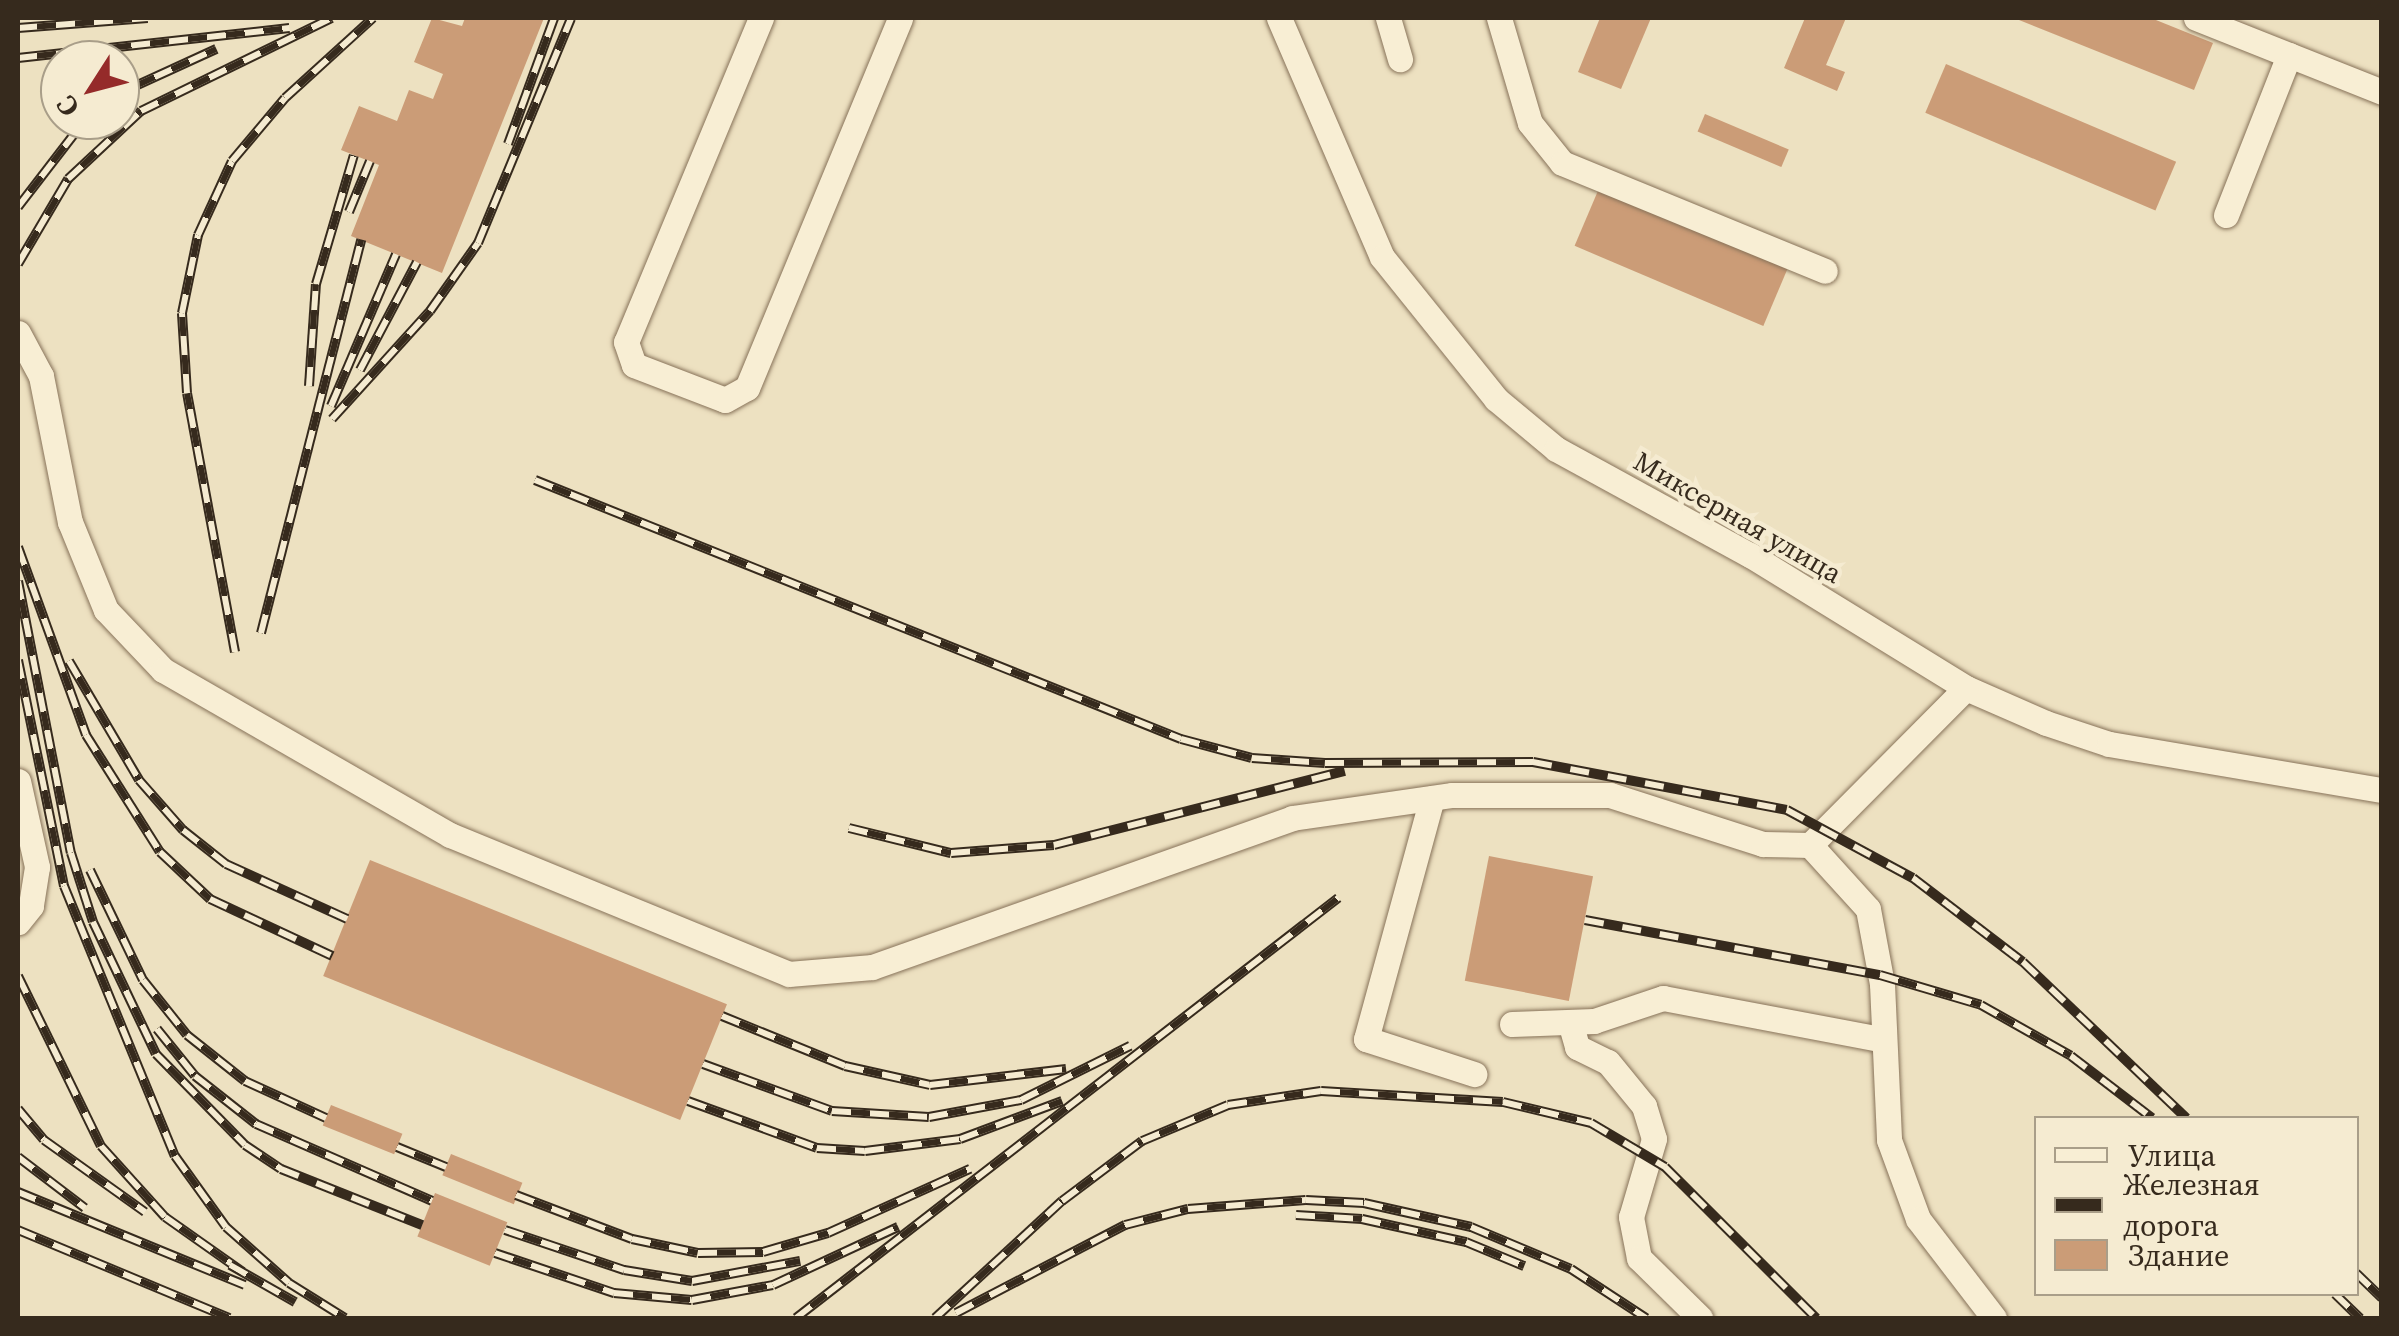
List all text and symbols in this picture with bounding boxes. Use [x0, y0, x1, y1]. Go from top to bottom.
north arrow [40, 40, 140, 140]
text: С [47, 88, 88, 125]
street label: Миксерная улица [1628, 444, 1848, 590]
legend [2034, 1116, 2359, 1296]
text: Улица [2128, 1135, 2216, 1176]
text: Железная дорога [2123, 1164, 2260, 1246]
text: Здание [2128, 1235, 2229, 1276]

